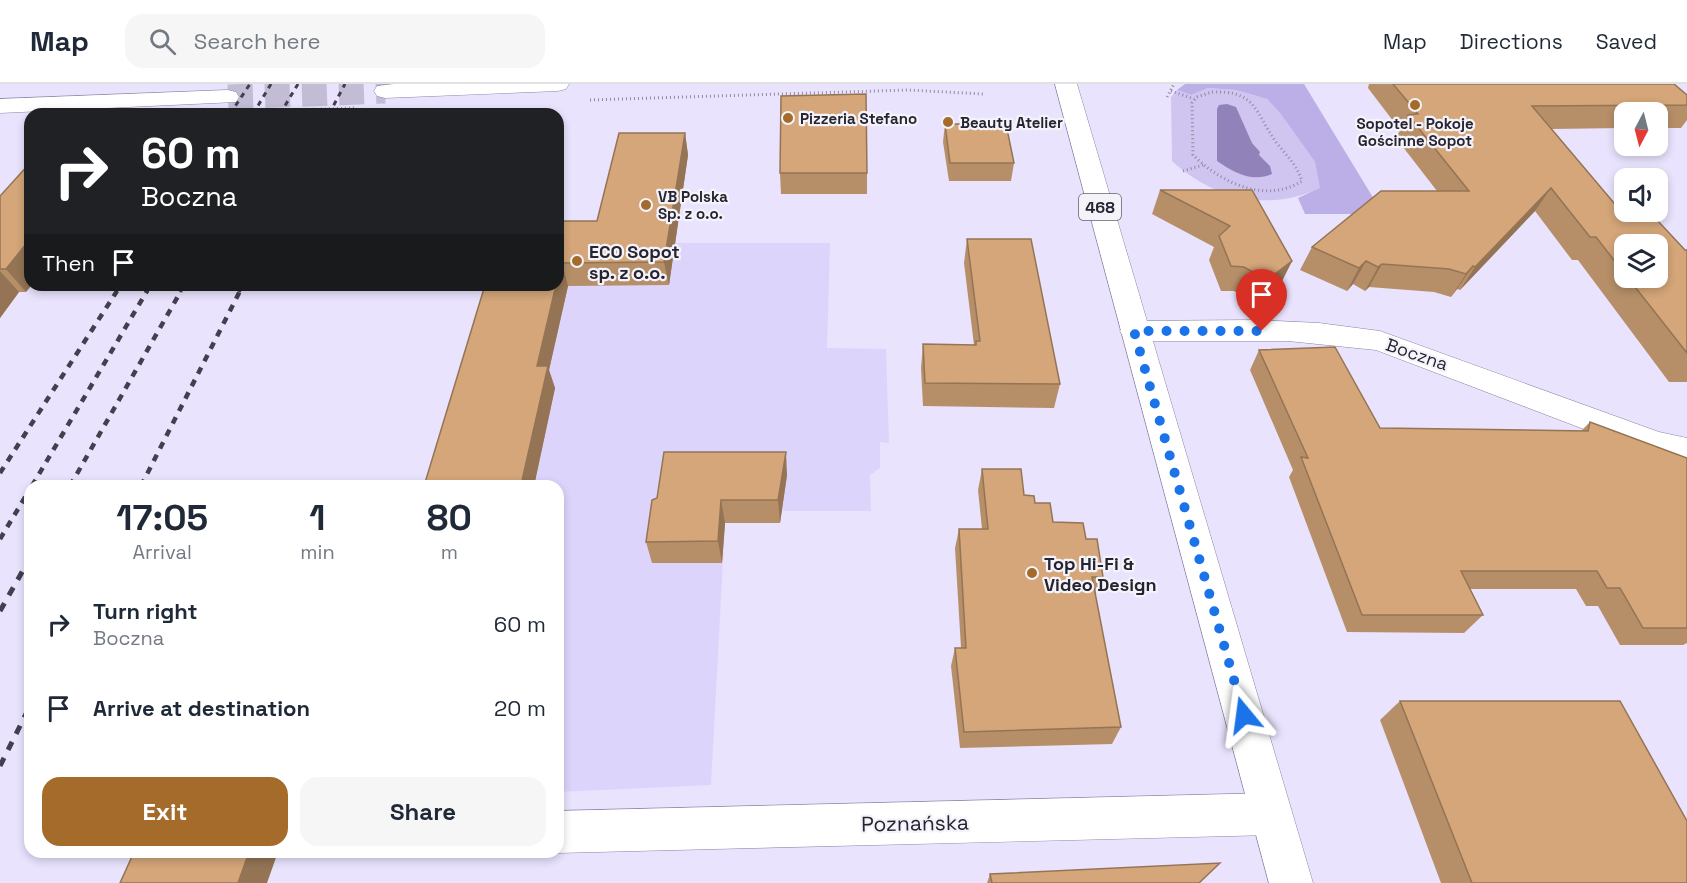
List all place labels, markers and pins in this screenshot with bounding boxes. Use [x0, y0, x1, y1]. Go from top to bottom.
marker: Sopotel - Pokoje Gościnne Sopot [1408, 98, 1422, 112]
place label: Pizzeria Stefano [800, 109, 917, 128]
marker: Pizzeria Stefano [781, 111, 795, 125]
place label: Beauty Atelier [960, 113, 1063, 132]
place label: Sopotel - Pokoje Gościnne Sopot [1356, 114, 1474, 150]
marker: Beauty Atelier [941, 115, 955, 129]
place label: VB Polska Sp. z o.o. [658, 187, 728, 223]
marker: VB Polska Sp. z o.o. [639, 198, 653, 212]
place label: ECO Sopot sp. z o.o. [589, 240, 680, 284]
marker: ECO Sopot sp. z o.o. [570, 254, 584, 268]
pin [1236, 269, 1287, 331]
place label: Top Hi-Fi & Video Design [1044, 552, 1157, 596]
marker: Top Hi-Fi & Video Design [1025, 566, 1039, 580]

